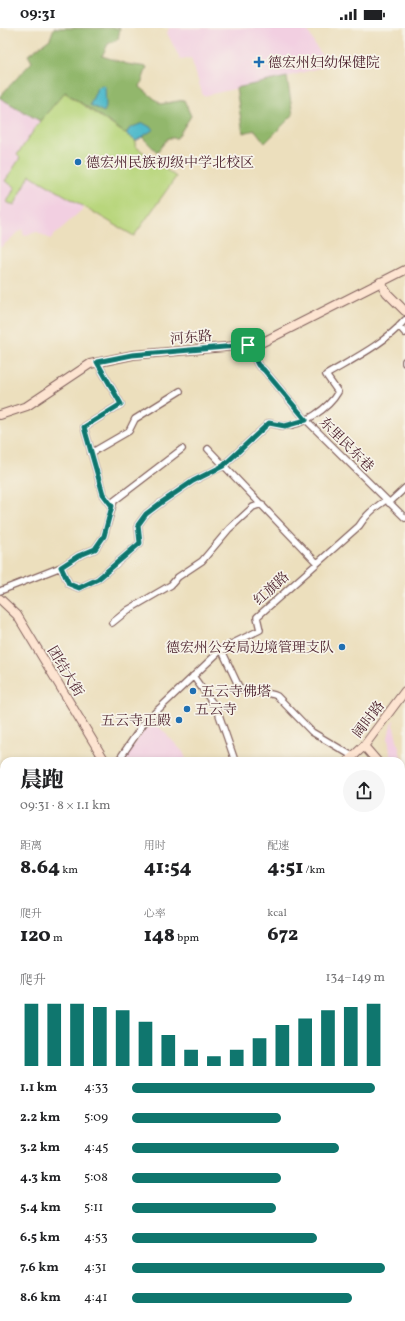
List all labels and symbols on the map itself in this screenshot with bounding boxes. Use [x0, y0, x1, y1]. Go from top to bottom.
place label: 德宏州妇幼保健院 [268, 54, 380, 73]
marker: 德宏州妇幼保健院 [253, 56, 265, 68]
place label: 德宏州民族初级中学北校区 [86, 154, 254, 173]
marker: 德宏州民族初级中学北校区 [73, 157, 83, 167]
street label: 河东路 [169, 327, 213, 350]
pin [231, 328, 265, 362]
street label: 东里民东巷 [314, 414, 377, 477]
street label: 红旗路 [250, 568, 294, 610]
place label: 德宏州公安局边境管理支队 [166, 639, 334, 658]
marker: 德宏州公安局边境管理支队 [337, 642, 347, 652]
street label: 团结大街 [42, 643, 87, 701]
place label: 五云寺佛塔 [201, 683, 271, 702]
marker: 五云寺佛塔 [188, 686, 198, 696]
street label: 阔时路 [349, 698, 390, 742]
place label: 五云寺 [195, 701, 237, 720]
marker: 五云寺 [182, 704, 192, 714]
place label: 五云寺正殿 [101, 712, 171, 731]
marker: 五云寺正殿 [174, 715, 184, 725]

